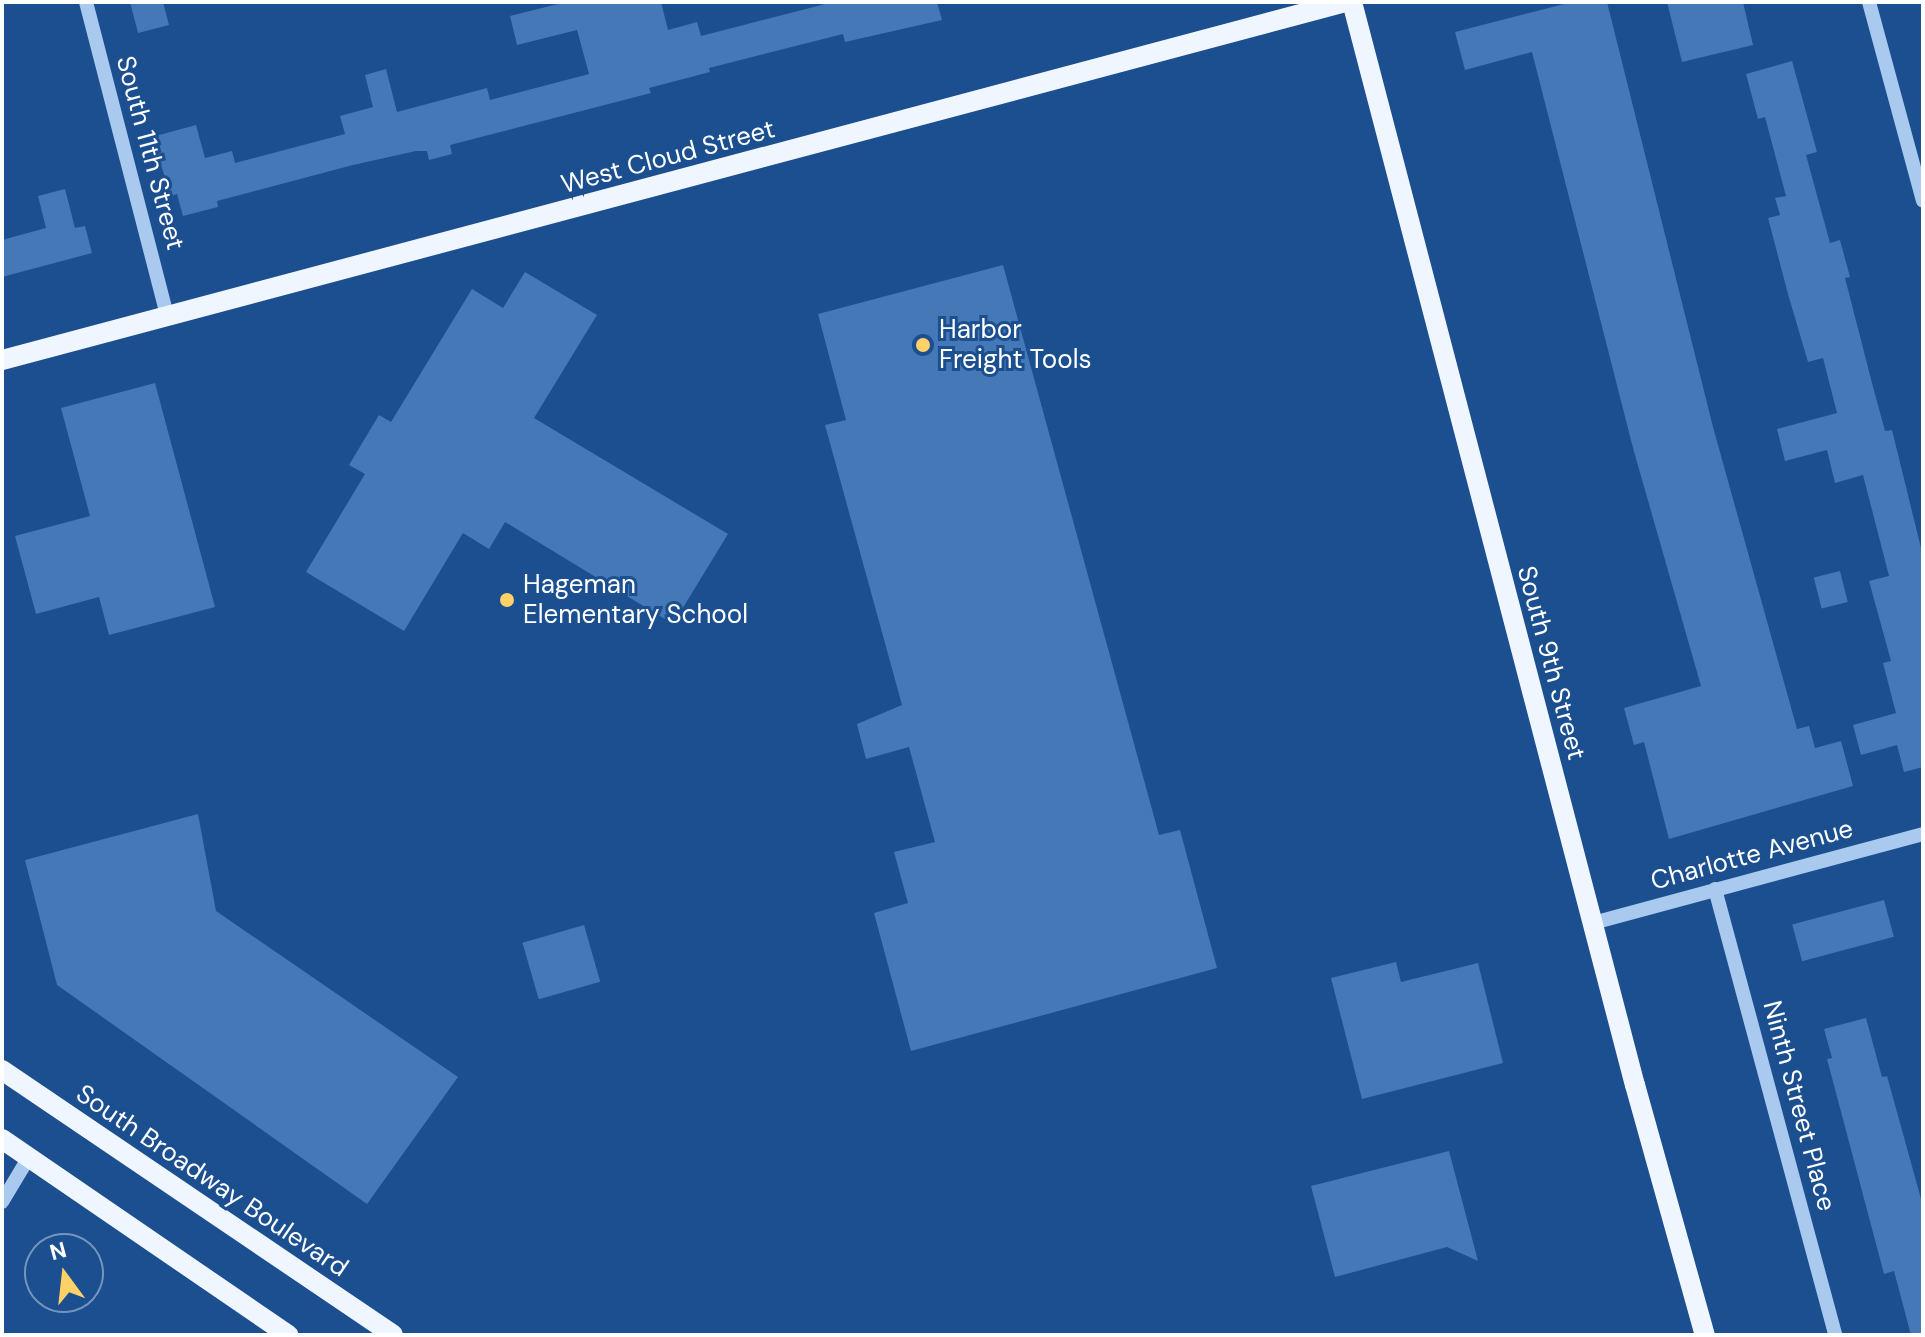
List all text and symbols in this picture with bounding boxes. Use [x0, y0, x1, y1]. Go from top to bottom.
street label: South 11th Street [109, 53, 191, 253]
street label: West Cloud Street [558, 113, 778, 201]
place label: Harbor Freight Tools [939, 314, 1092, 376]
marker: Harbor Freight Tools [914, 336, 932, 354]
street label: South 9th Street [1510, 563, 1592, 763]
place label: Hageman Elementary School [523, 569, 748, 630]
marker: Hageman Elementary School [498, 591, 516, 609]
street label: Charlotte Avenue [1647, 813, 1857, 897]
street label: Ninth Street Place [1756, 997, 1842, 1215]
street label: South Broadway Boulevard [70, 1078, 354, 1284]
north arrow [24, 1233, 104, 1313]
text: N [47, 1235, 70, 1267]

